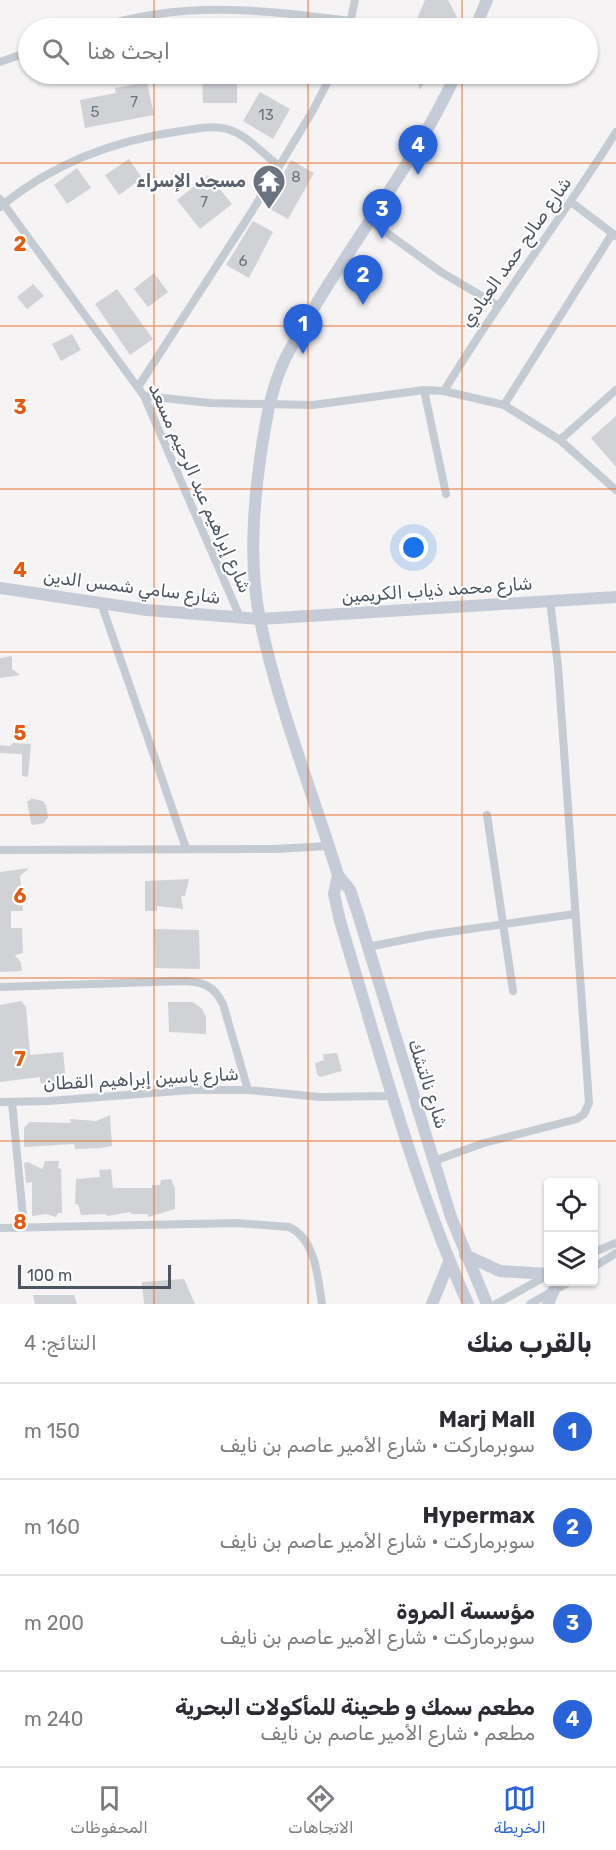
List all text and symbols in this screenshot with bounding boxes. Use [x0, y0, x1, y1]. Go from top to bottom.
search box [18, 18, 598, 84]
icon: search [39, 35, 72, 68]
text: ابحث هنا [87, 38, 170, 65]
house number: 7 [130, 93, 138, 111]
house number: 5 [91, 103, 100, 121]
house number: 13 [258, 106, 274, 124]
pin: 4 [398, 126, 438, 175]
temple icon: مسجد الإسراء [251, 163, 287, 210]
house number: 8 [291, 168, 301, 186]
place label: مسجد الإسراء [136, 170, 246, 192]
street label: شارع صالح حمد العبادي [456, 173, 578, 332]
pin: 3 [362, 190, 401, 239]
house number: 7 [200, 193, 208, 211]
text: 2 [14, 232, 27, 256]
house number: 6 [238, 252, 248, 270]
pin: 2 [344, 256, 382, 305]
pin: 1 [284, 304, 322, 354]
street label: شارع إبراهيم عبد الرحيم مسعد [143, 380, 256, 597]
text: 3 [13, 395, 27, 419]
your location [399, 533, 428, 562]
text: 4 [13, 558, 27, 582]
street label: شارع سامي شمس الدين [42, 565, 222, 611]
street label: شارع محمد ذياب الكريمين [341, 572, 533, 609]
text: 5 [14, 721, 27, 745]
text: 6 [13, 884, 27, 908]
street label: شارع نالتشك [402, 1036, 453, 1132]
text: 7 [14, 1047, 26, 1071]
street label: شارع ياسين إبراهيم القطان [43, 1063, 239, 1096]
map controls [544, 1178, 598, 1286]
button: locate [544, 1178, 598, 1232]
text: 8 [13, 1210, 27, 1234]
button: layers [544, 1232, 598, 1286]
scale bar [18, 1262, 171, 1290]
text: 100 m [27, 1266, 72, 1285]
text: بالقرب منك [467, 1328, 592, 1359]
text: النتائج: 4 [24, 1331, 97, 1355]
text: Marj Mall [439, 1406, 535, 1433]
text: 150 m [24, 1419, 80, 1443]
text: 1 [568, 1419, 577, 1443]
text: سوبرماركت · شارع الأمير عاصم بن نايف [219, 1433, 535, 1457]
text: Hypermax [422, 1502, 535, 1529]
text: 160 m [24, 1515, 80, 1539]
text: 2 [566, 1515, 579, 1539]
text: سوبرماركت · شارع الأمير عاصم بن نايف [219, 1529, 535, 1553]
text: مؤسسة المروة [396, 1598, 535, 1625]
text: 200 m [24, 1611, 84, 1635]
text: 3 [566, 1611, 579, 1635]
text: سوبرماركت · شارع الأمير عاصم بن نايف [219, 1625, 535, 1649]
text: مطعم سمك و طحينة للمأكولات البحرية [175, 1694, 535, 1721]
text: 240 m [24, 1707, 83, 1731]
text: 4 [566, 1707, 579, 1731]
text: مطعم · شارع الأمير عاصم بن نايف [260, 1721, 535, 1745]
tab: المحفوظات [70, 1782, 148, 1837]
tab: الاتجاهات [288, 1782, 354, 1837]
tab: الخريطة [494, 1782, 546, 1837]

